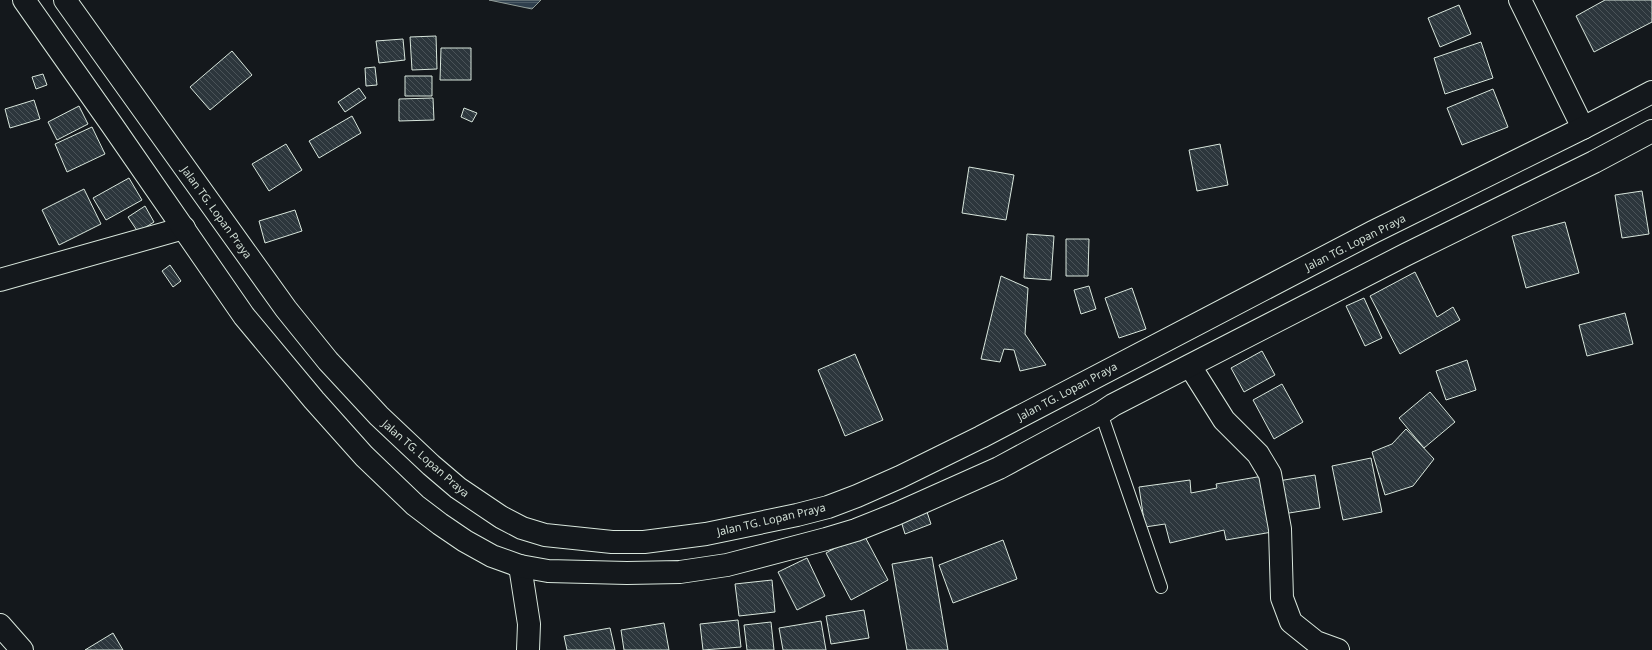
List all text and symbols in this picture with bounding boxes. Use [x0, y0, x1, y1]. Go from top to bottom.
street label: Jalan TG. Lopan Praya [178, 162, 256, 261]
street label: Jalan TG. Lopan Praya [1301, 210, 1408, 274]
street label: Jalan TG. Lopan Praya [1014, 358, 1120, 424]
street label: Jalan TG. Lopan Praya [378, 415, 473, 500]
street label: Jalan TG. Lopan Praya [714, 499, 827, 539]

